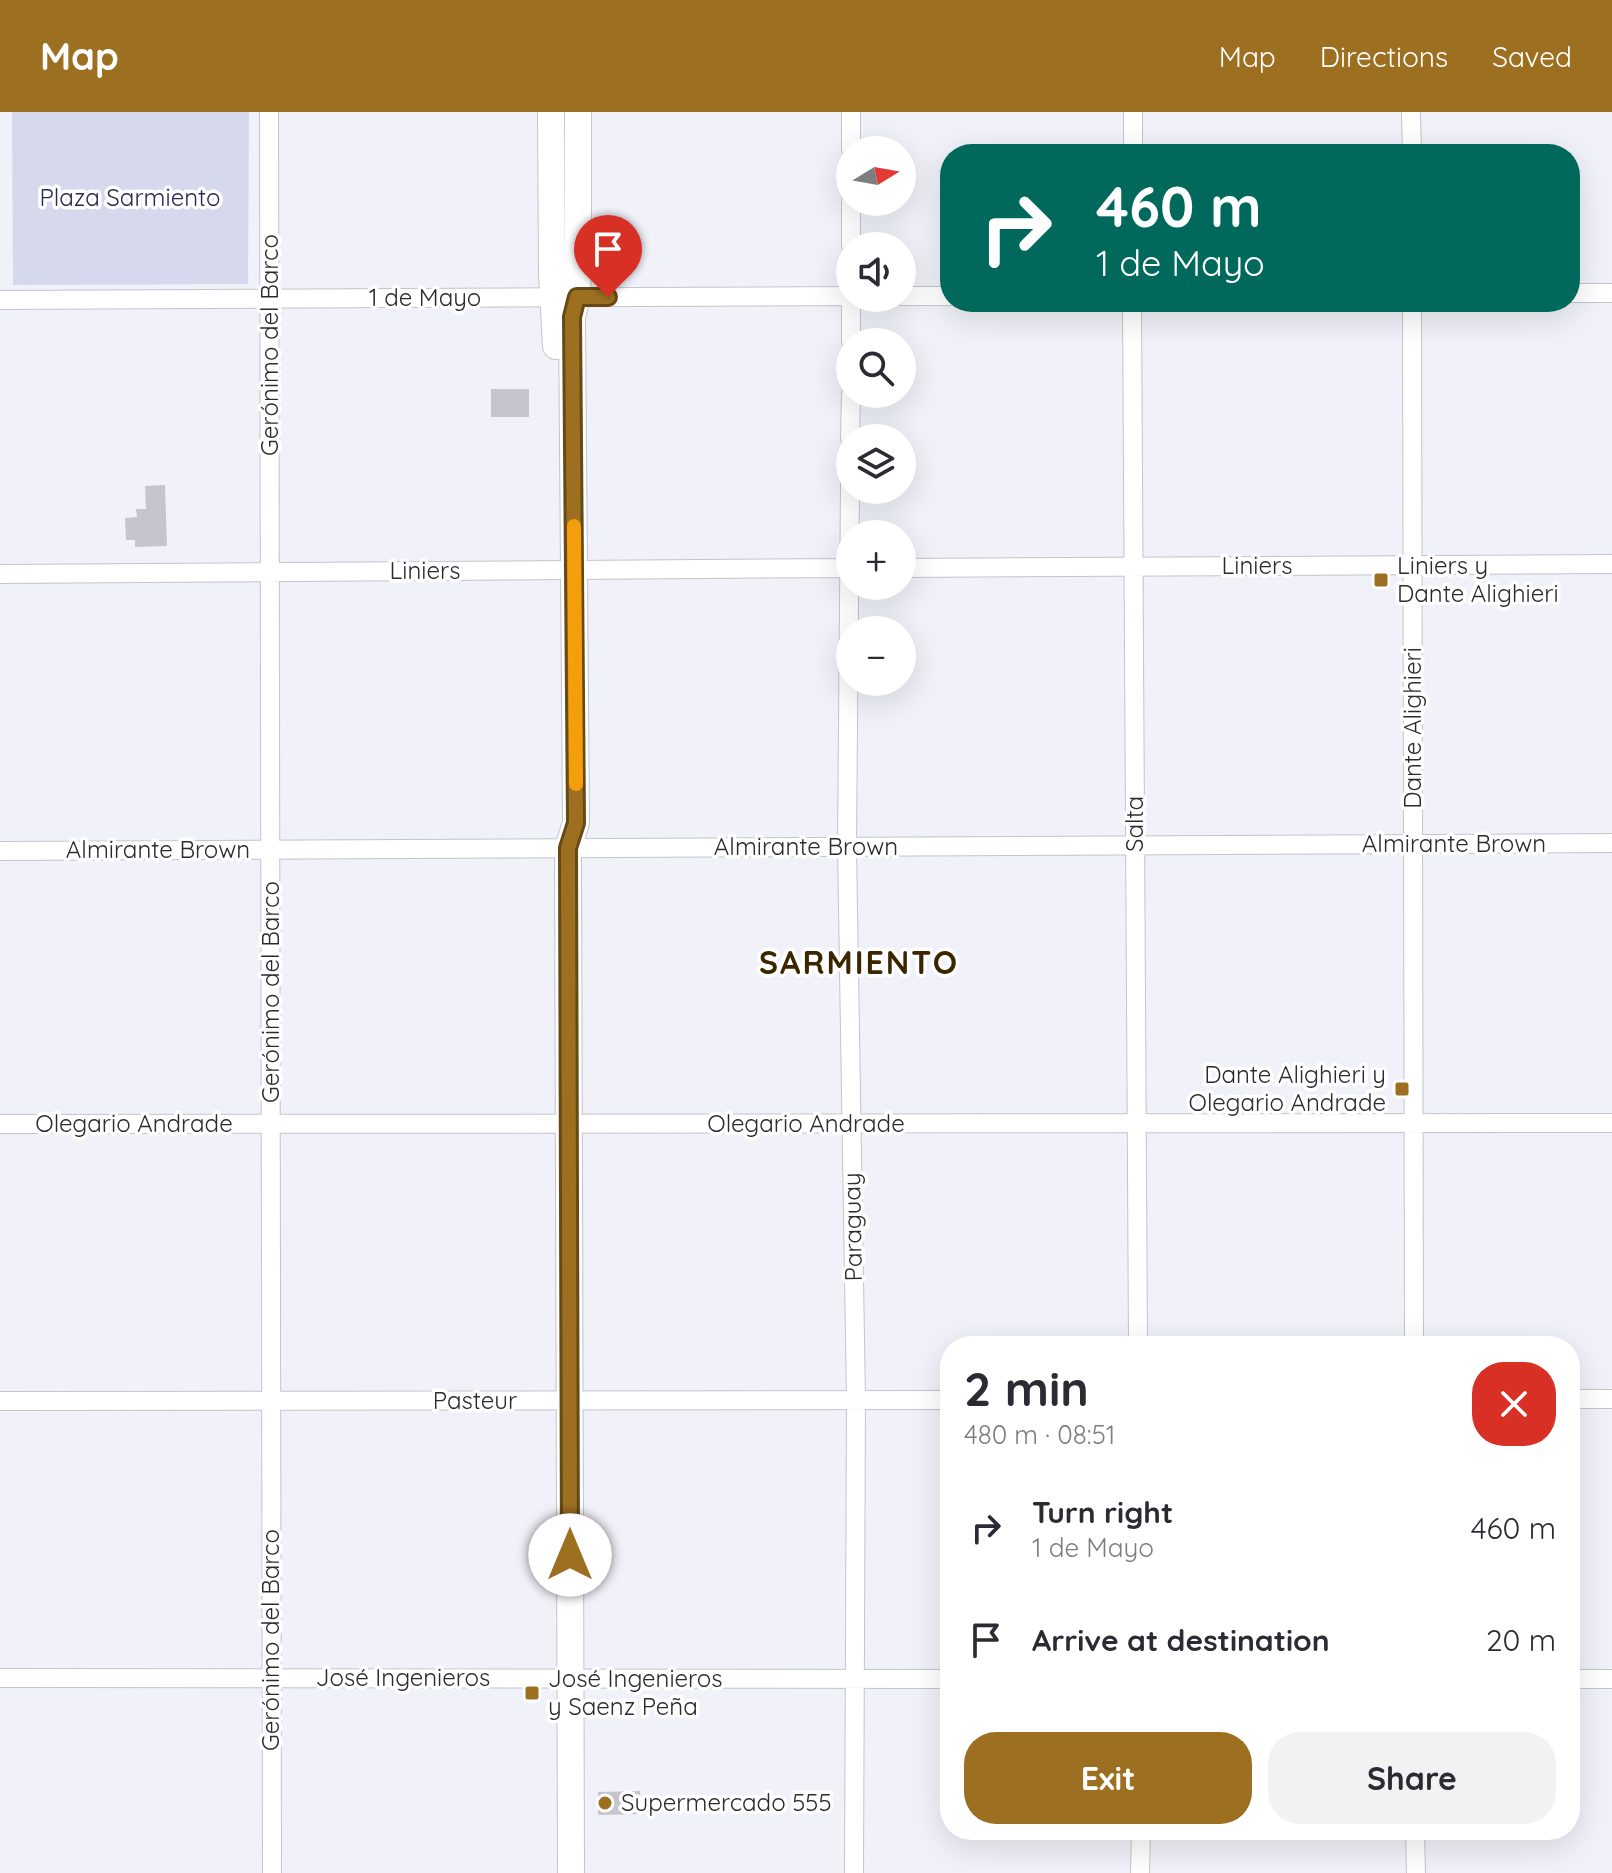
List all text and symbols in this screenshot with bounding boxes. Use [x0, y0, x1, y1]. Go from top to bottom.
text: Map [40, 32, 119, 80]
text: Map [1219, 39, 1276, 74]
text: Directions [1320, 39, 1448, 74]
text: Saved [1492, 39, 1572, 74]
north arrow [836, 136, 916, 216]
map controls [836, 136, 916, 696]
text: 460 m [1096, 171, 1262, 241]
icon: right [964, 176, 1068, 280]
park label: Plaza Sarmiento [39, 182, 221, 212]
pin [574, 215, 642, 297]
icon: arrive [586, 227, 630, 271]
button: sound [836, 232, 916, 312]
street label: Gerónimo del Barco [254, 234, 284, 456]
text: 1 de Mayo [1096, 240, 1265, 285]
street label: 1 de Mayo [369, 282, 481, 312]
button: search [836, 328, 916, 408]
button: layers [836, 424, 916, 504]
button: + [836, 520, 916, 600]
street label: Liniers [1222, 550, 1292, 580]
place label: Liniers y Dante Alighieri [1397, 550, 1559, 608]
street label: Liniers [390, 555, 460, 585]
marker: Liniers y Dante Alighieri [1372, 571, 1390, 589]
button: − [836, 616, 916, 696]
street label: Dante Alighieri [1397, 647, 1427, 809]
street label: Salta [1119, 796, 1149, 852]
street label: Almirante Brown [1362, 828, 1546, 858]
street label: Almirante Brown [714, 831, 898, 861]
street label: Almirante Brown [66, 834, 250, 864]
street label: Gerónimo del Barco [255, 881, 285, 1103]
district label: SARMIENTO [759, 942, 959, 982]
place label: Dante Alighieri y Olegario Andrade [1189, 1059, 1386, 1117]
marker: Dante Alighieri y Olegario Andrade [1393, 1080, 1411, 1098]
street label: Olegario Andrade [35, 1108, 233, 1138]
street label: Olegario Andrade [707, 1108, 905, 1138]
street label: Paraguay [836, 1172, 868, 1282]
text: 2 min [964, 1358, 1089, 1418]
button: close [1472, 1362, 1556, 1446]
street label: Pasteur [433, 1385, 517, 1415]
text: 480 m · 08:51 [964, 1418, 1115, 1451]
text: Turn right [1032, 1493, 1173, 1531]
icon: right [964, 1506, 1008, 1550]
text: 460 m [1471, 1509, 1556, 1547]
position arrow [528, 1513, 612, 1597]
street label: Gerónimo del Barco [255, 1529, 285, 1751]
text: 1 de Mayo [1032, 1531, 1154, 1564]
icon: arrive [964, 1618, 1008, 1662]
text: Arrive at destination [1032, 1621, 1330, 1659]
text: 20 m [1486, 1621, 1556, 1659]
street label: José Ingenieros [316, 1662, 490, 1692]
place label: José Ingenieros y Saenz Peña [548, 1663, 723, 1721]
marker: José Ingenieros y Saenz Peña [523, 1684, 541, 1702]
button: Exit [964, 1732, 1252, 1824]
button: Share [1268, 1732, 1556, 1824]
place label: Supermercado 555 [621, 1787, 831, 1817]
marker: Supermercado 555 [596, 1794, 614, 1812]

